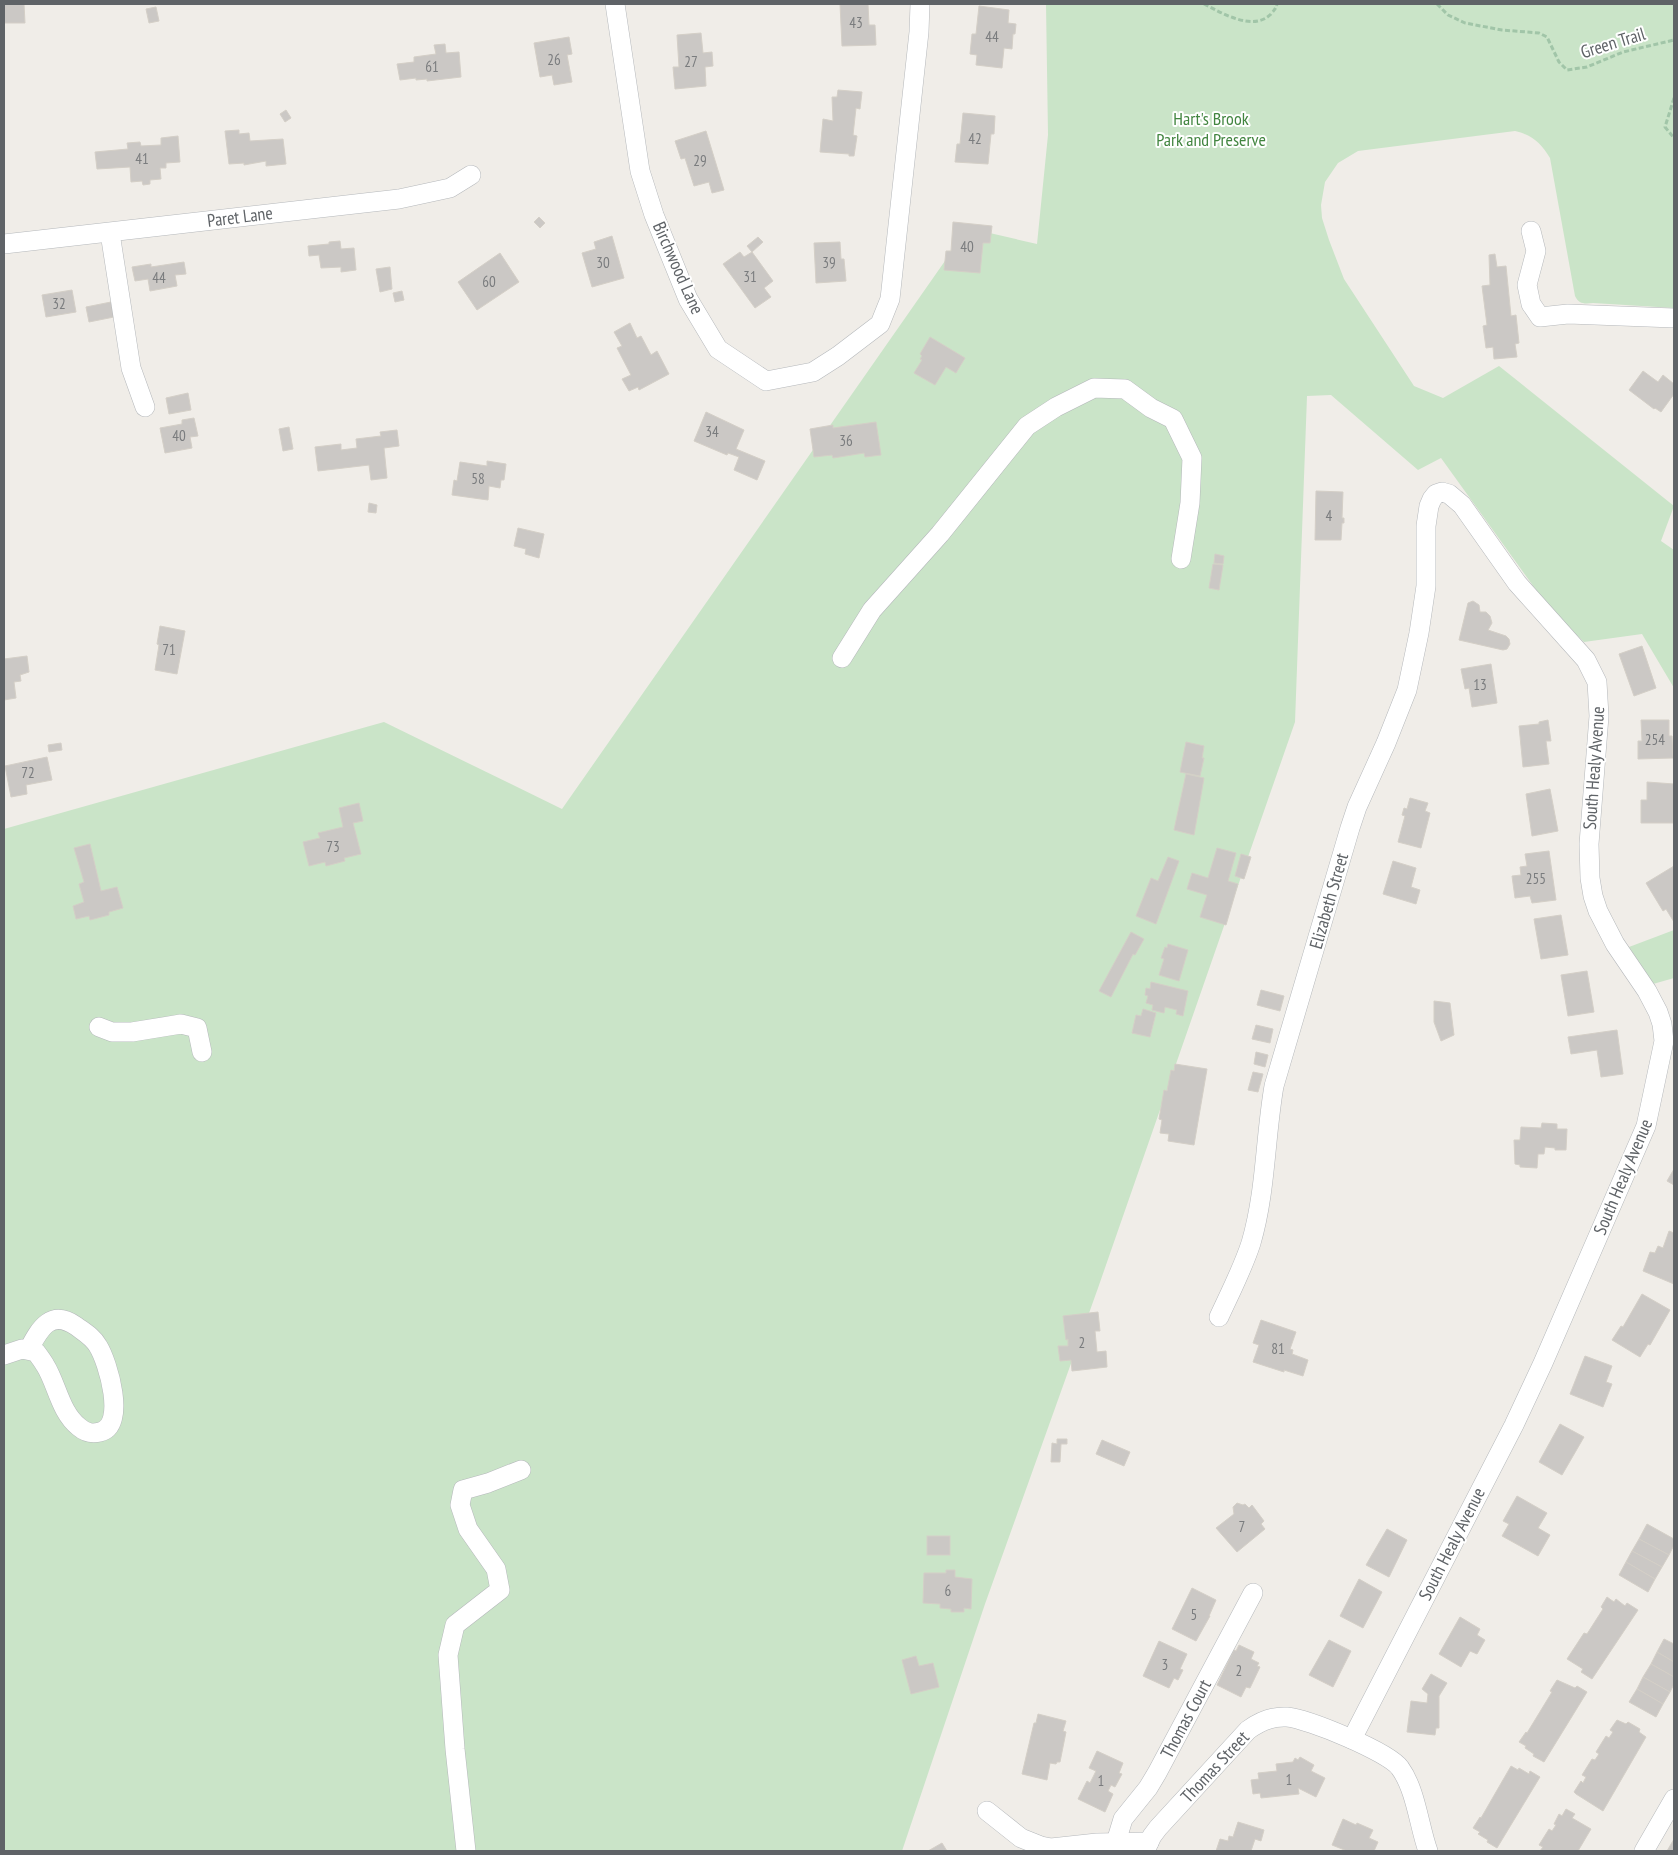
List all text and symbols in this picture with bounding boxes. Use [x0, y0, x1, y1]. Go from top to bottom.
house number: 43 [849, 13, 863, 32]
street label: Green Trail [1578, 22, 1649, 63]
house number: 44 [985, 27, 999, 46]
house number: 26 [547, 50, 561, 69]
house number: 27 [684, 52, 698, 71]
house number: 61 [425, 57, 439, 76]
park label: Hart's Brook Park and Preserve [1156, 107, 1266, 151]
house number: 42 [968, 129, 982, 148]
house number: 41 [135, 149, 149, 168]
house number: 29 [693, 151, 707, 170]
street label: Paret Lane [206, 201, 274, 232]
street label: Birchwood Lane [648, 218, 709, 318]
house number: 40 [960, 237, 974, 256]
house number: 30 [596, 253, 610, 272]
house number: 39 [822, 253, 836, 272]
house number: 31 [743, 267, 757, 286]
house number: 44 [152, 268, 166, 287]
house number: 60 [482, 272, 496, 291]
house number: 32 [52, 294, 66, 313]
house number: 34 [705, 422, 719, 441]
house number: 40 [172, 426, 186, 445]
house number: 36 [839, 431, 853, 450]
house number: 58 [471, 469, 485, 488]
house number: 4 [1326, 506, 1333, 525]
house number: 71 [162, 640, 176, 659]
house number: 13 [1473, 675, 1487, 694]
street label: South Healy Avenue [1578, 706, 1609, 830]
house number: 254 [1645, 730, 1665, 749]
house number: 72 [21, 763, 35, 782]
house number: 73 [326, 837, 340, 856]
street label: Elizabeth Street [1304, 850, 1353, 951]
house number: 255 [1526, 869, 1546, 888]
street label: South Healy Avenue [1588, 1115, 1657, 1238]
house number: 2 [1079, 1333, 1085, 1352]
house number: 81 [1271, 1339, 1285, 1358]
street label: South Healy Avenue [1413, 1484, 1490, 1604]
house number: 7 [1239, 1517, 1245, 1536]
house number: 6 [945, 1581, 952, 1600]
house number: 5 [1191, 1605, 1197, 1624]
house number: 3 [1162, 1655, 1168, 1674]
house number: 2 [1236, 1661, 1242, 1680]
street label: Thomas Court [1155, 1675, 1216, 1762]
street label: Thomas Street [1176, 1726, 1254, 1807]
house number: 1 [1286, 1770, 1292, 1789]
house number: 1 [1098, 1771, 1104, 1790]

